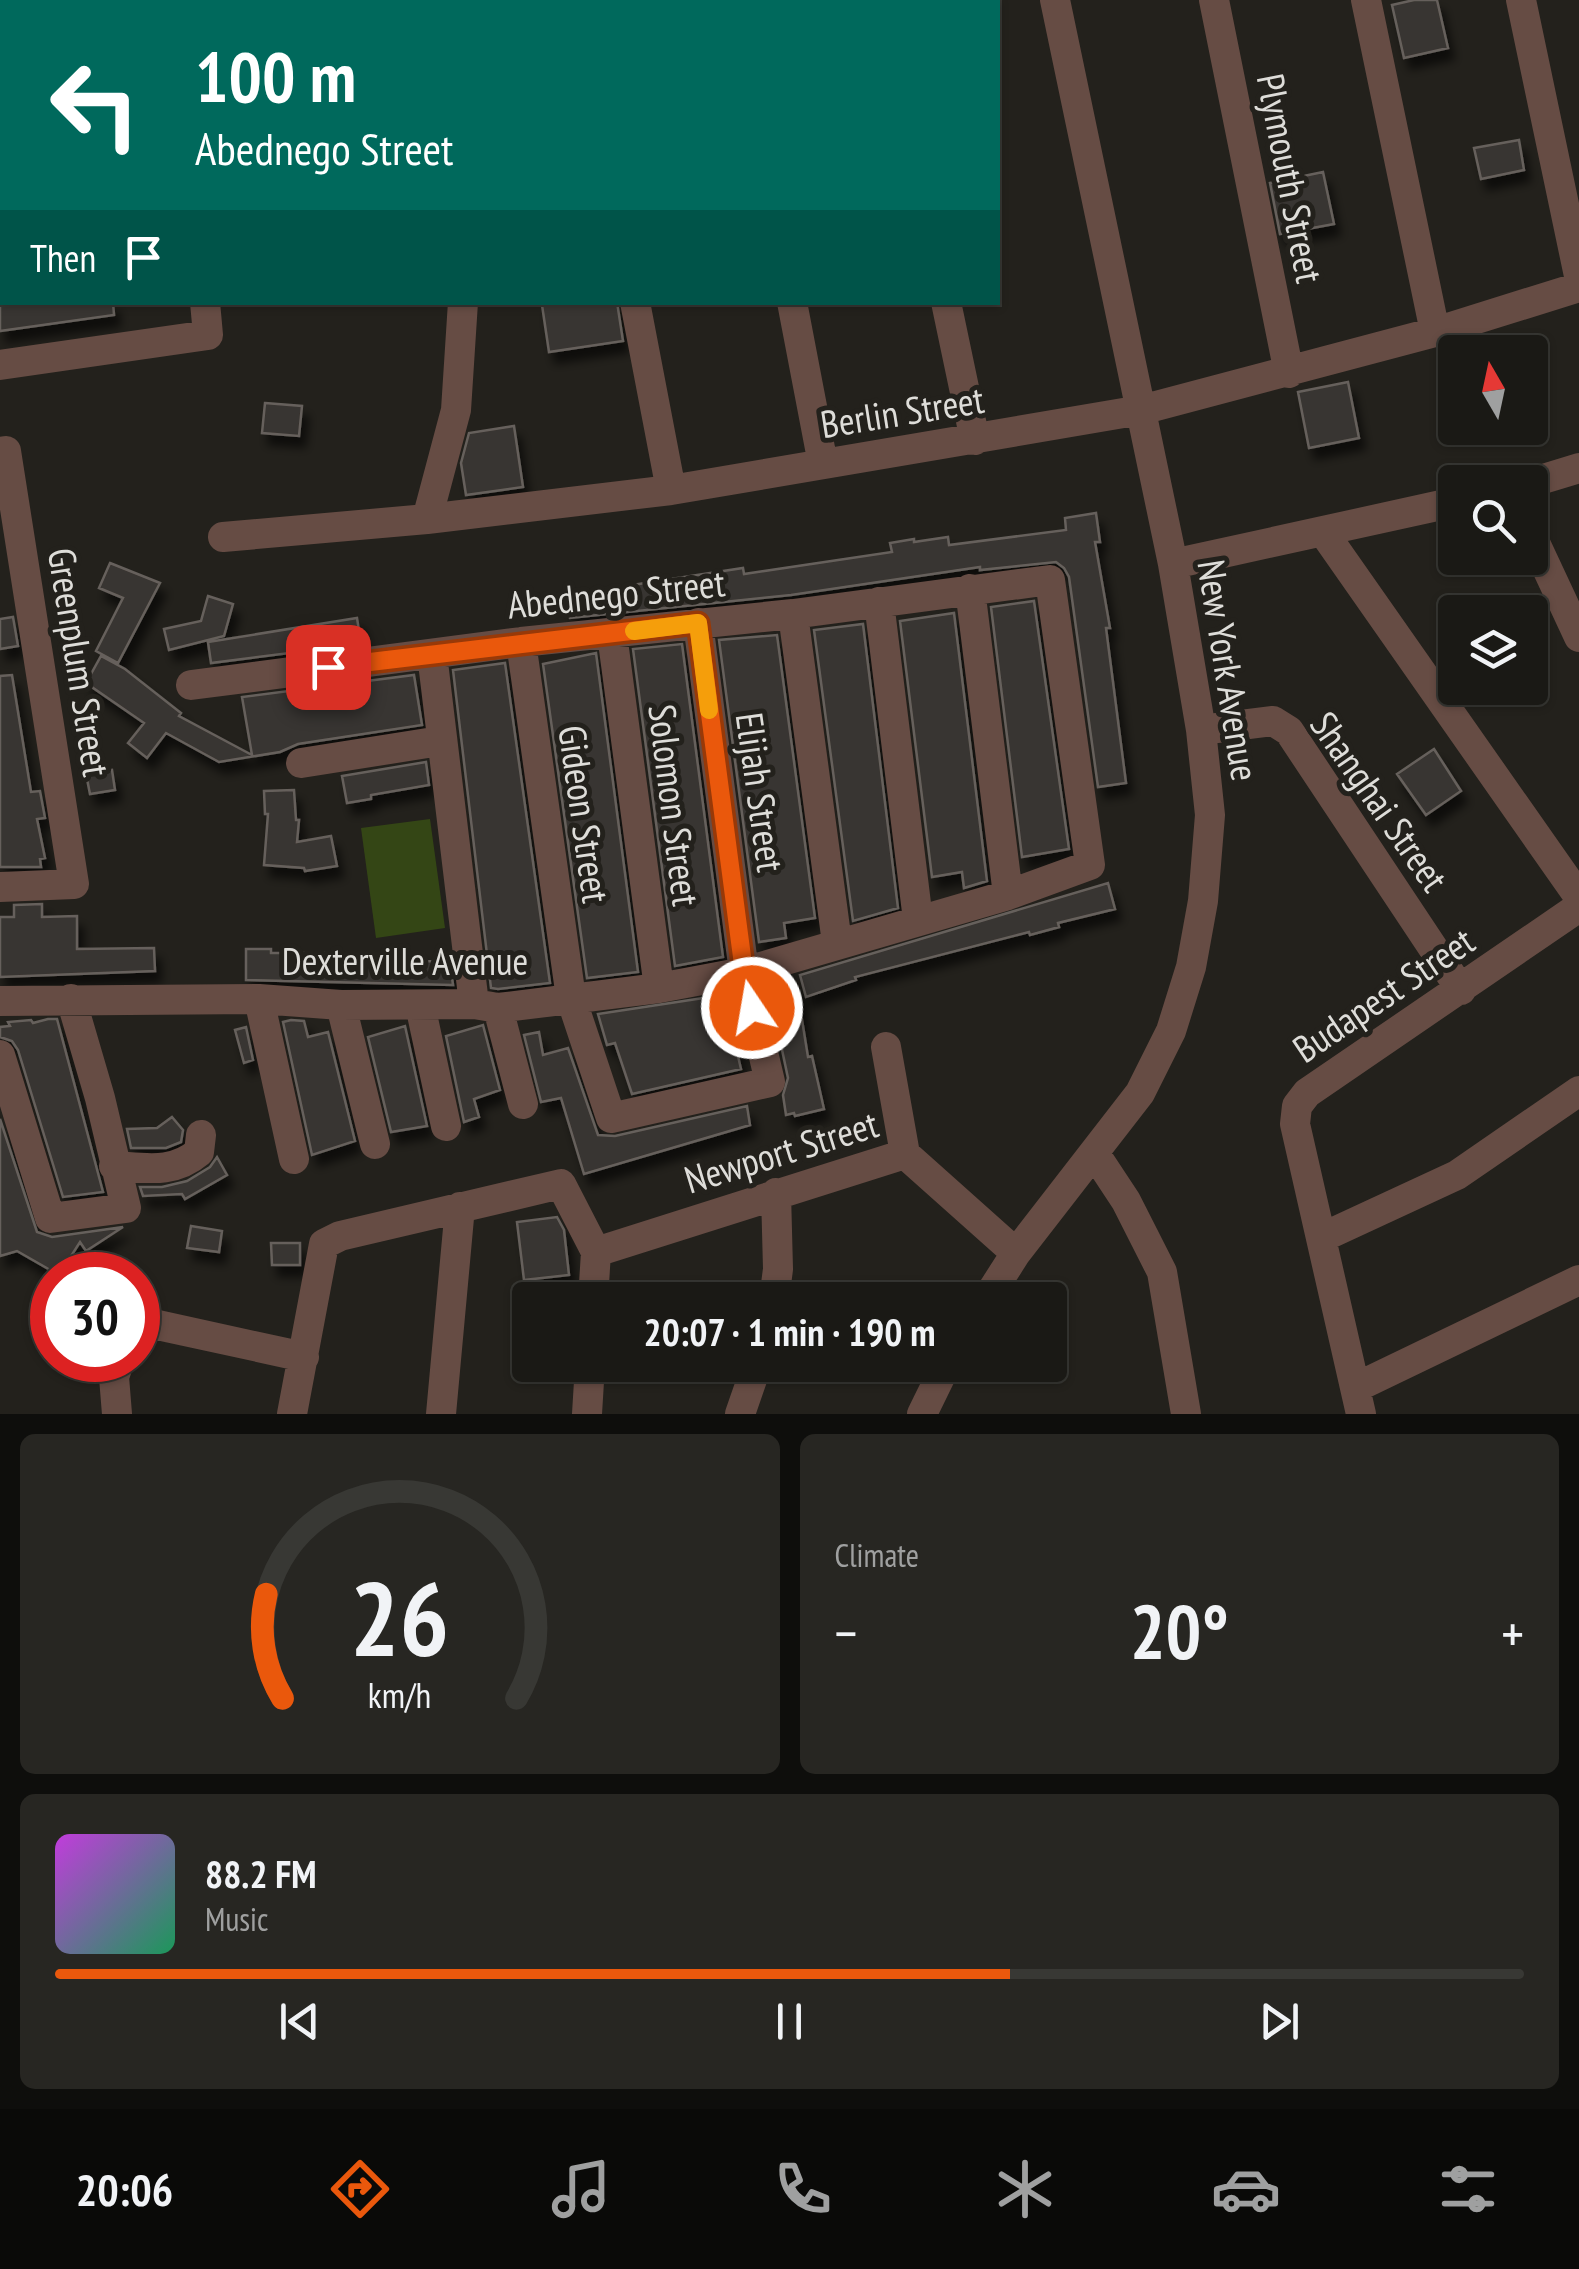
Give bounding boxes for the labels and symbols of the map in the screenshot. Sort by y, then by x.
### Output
street label: Plymouth Street [1247,69,1335,287]
north arrow [1438,335,1548,445]
street label: Berlin Street [817,374,988,448]
street label: Greenplum Street [38,544,122,780]
street label: New York Avenue [1187,556,1271,784]
street label: Abednego Street [505,557,728,629]
pin [286,625,371,710]
street label: Solomon Street [638,702,712,909]
street label: Shanghai Street [1300,702,1460,901]
street label: Elijah Street [726,709,796,875]
street label: Gideon Street [548,722,622,906]
street label: Budapest Street [1283,915,1483,1073]
street label: Dexterville Avenue [282,936,528,985]
position arrow [700,956,804,1060]
street label: Newport Street [678,1098,884,1204]
speed limit sign: 30 [30,1252,160,1382]

